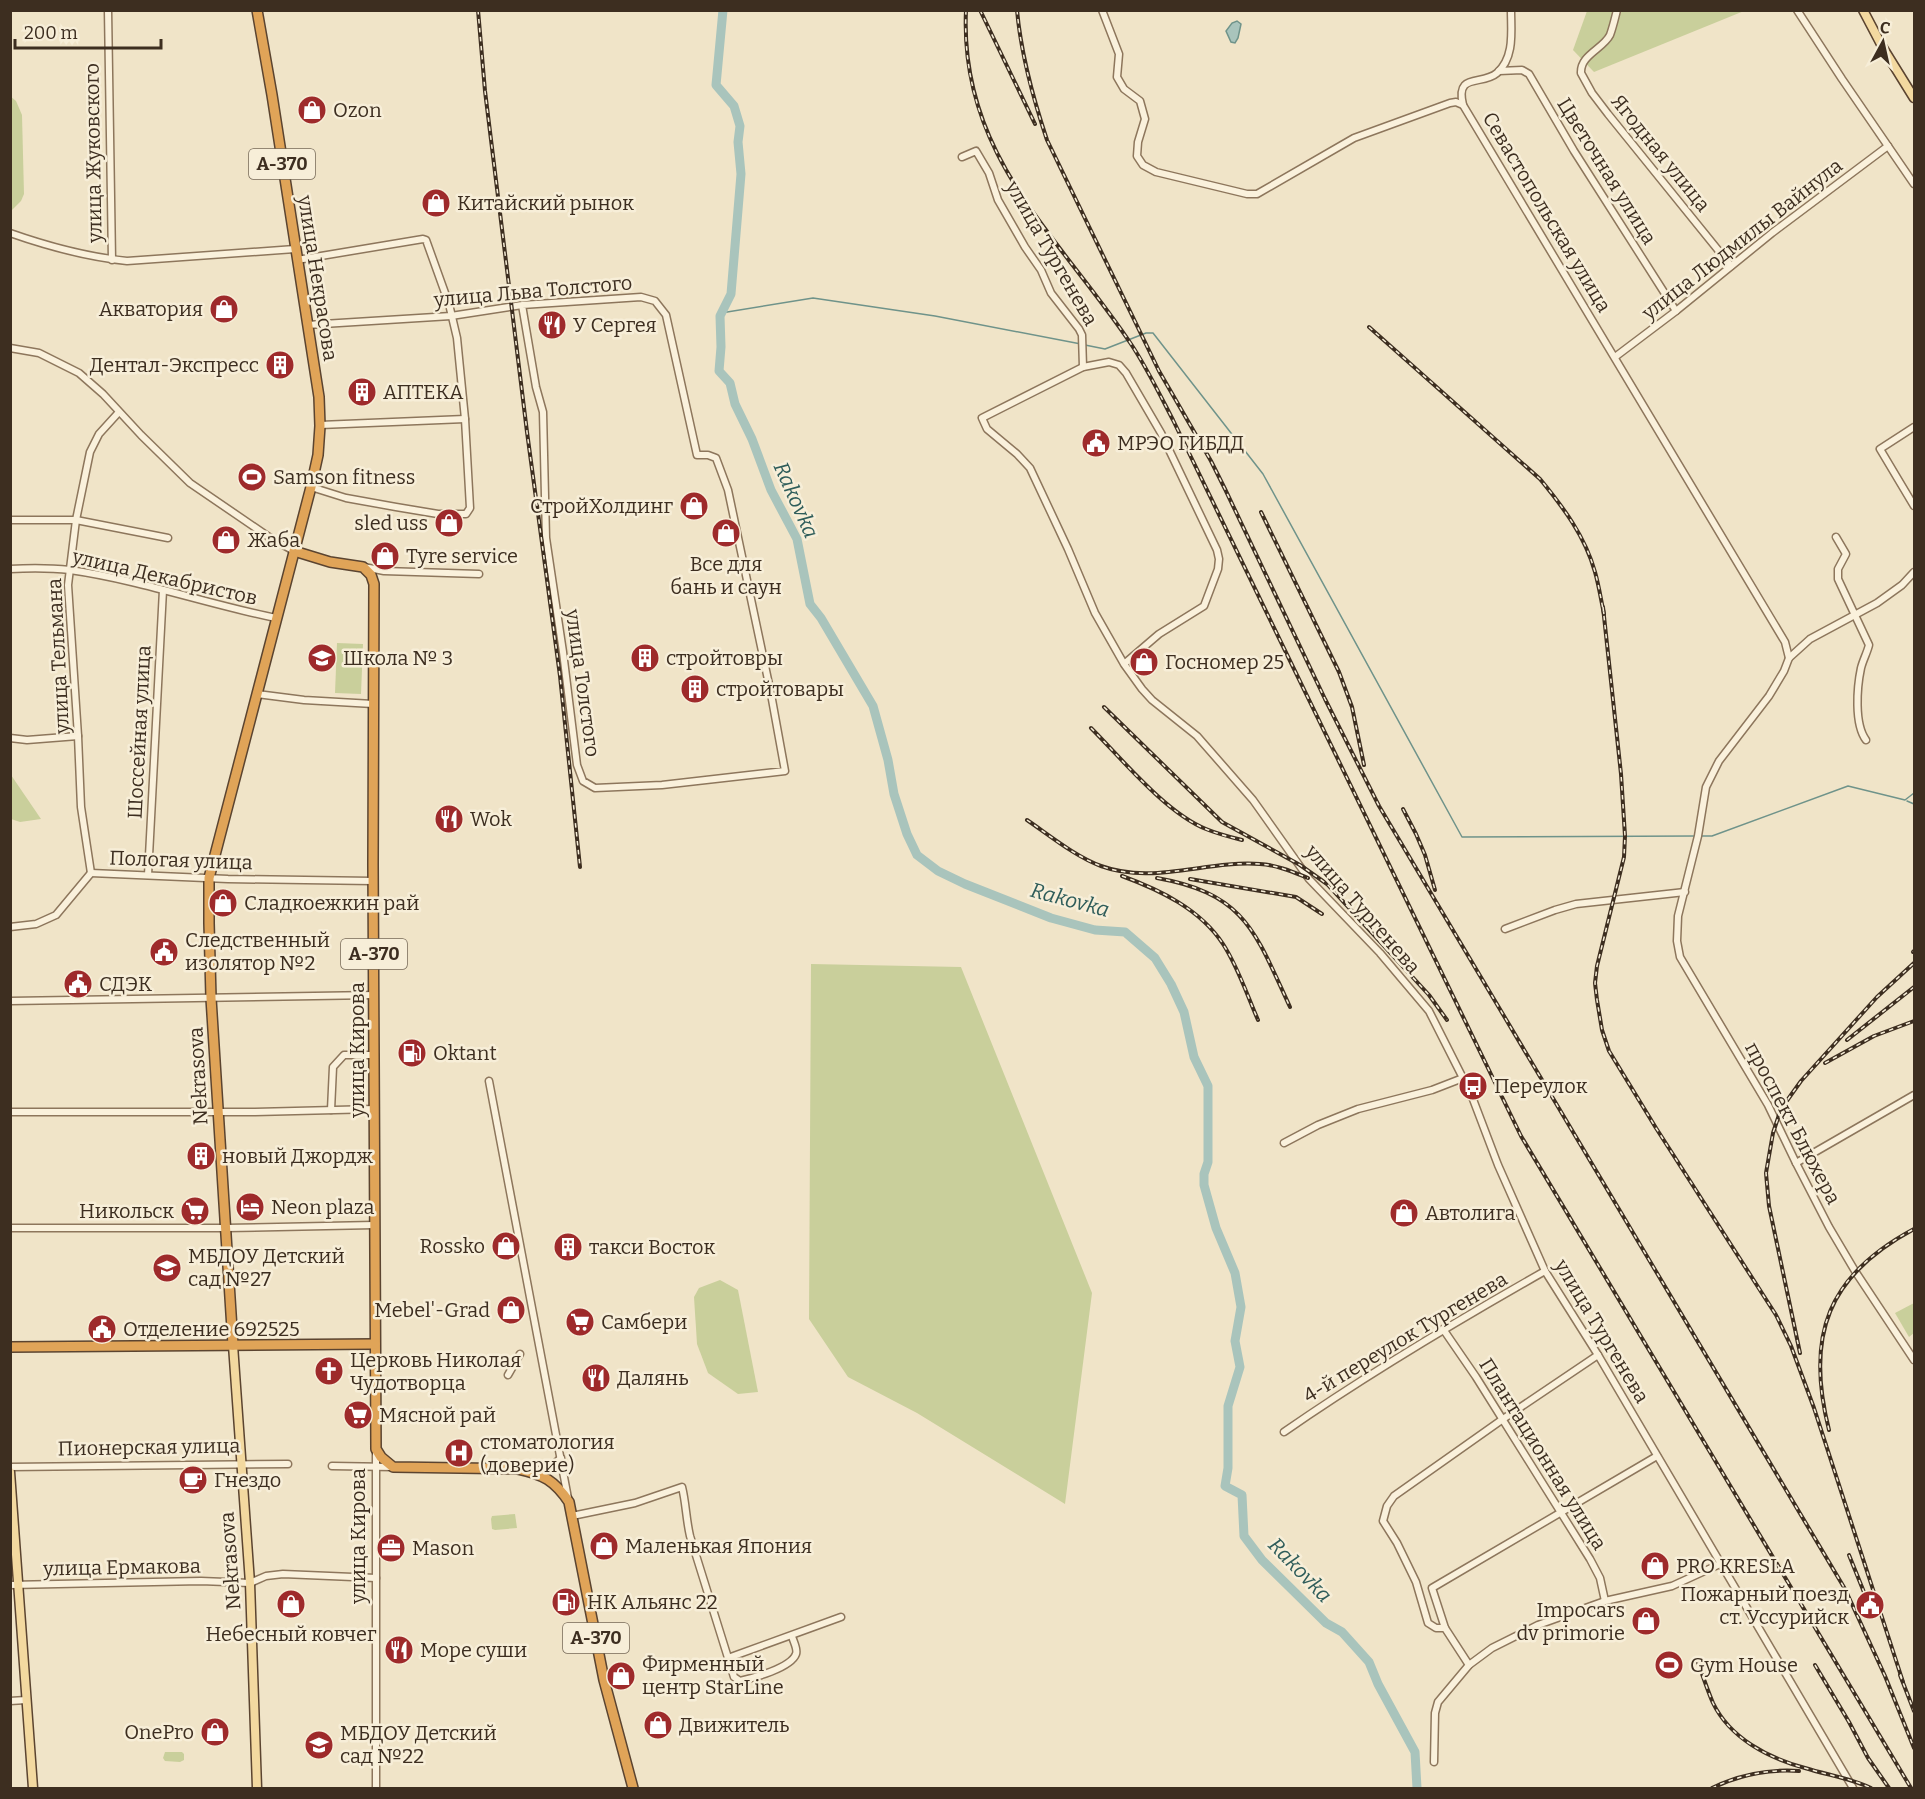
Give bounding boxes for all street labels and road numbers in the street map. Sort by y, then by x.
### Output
street label: улица Жуковского [79,63,107,244]
street label: Ягодная улица [1606,90,1716,216]
street label: Цветочная улица [1552,93,1662,249]
street label: Севастопольская улица [1478,108,1616,317]
road number: А-370 [249,149,315,179]
street label: улица Людмилы Вайнула [1636,153,1847,325]
street label: улица Тургенева [1000,175,1103,330]
street label: улица Некрасова [293,192,343,363]
street label: улица Льва Толстого [432,270,633,312]
street label: улица Декабристов [69,544,260,610]
street label: улица Тельмана [42,577,74,736]
street label: улица Толстого [561,607,605,758]
street label: Шоссейная улица [122,645,156,819]
street label: улица Тургенева [1300,839,1426,979]
street label: Пологая улица [109,845,253,875]
road number: А-370 [341,939,407,969]
street label: улица Кирова [345,982,369,1119]
street label: Nekrasova [183,1026,213,1126]
street label: проспект Блюхера [1740,1038,1846,1208]
street label: улица Тургенева [1549,1254,1654,1407]
street label: 4-й переулок Тургенева [1299,1266,1511,1408]
street label: Плантационная улица [1474,1354,1612,1554]
street label: Пионерская улица [58,1433,241,1461]
street label: улица Кирова [346,1468,370,1605]
street label: Nekrasova [215,1511,245,1611]
street label: улица Ермакова [42,1554,201,1580]
road number: А-370 [563,1623,629,1653]

